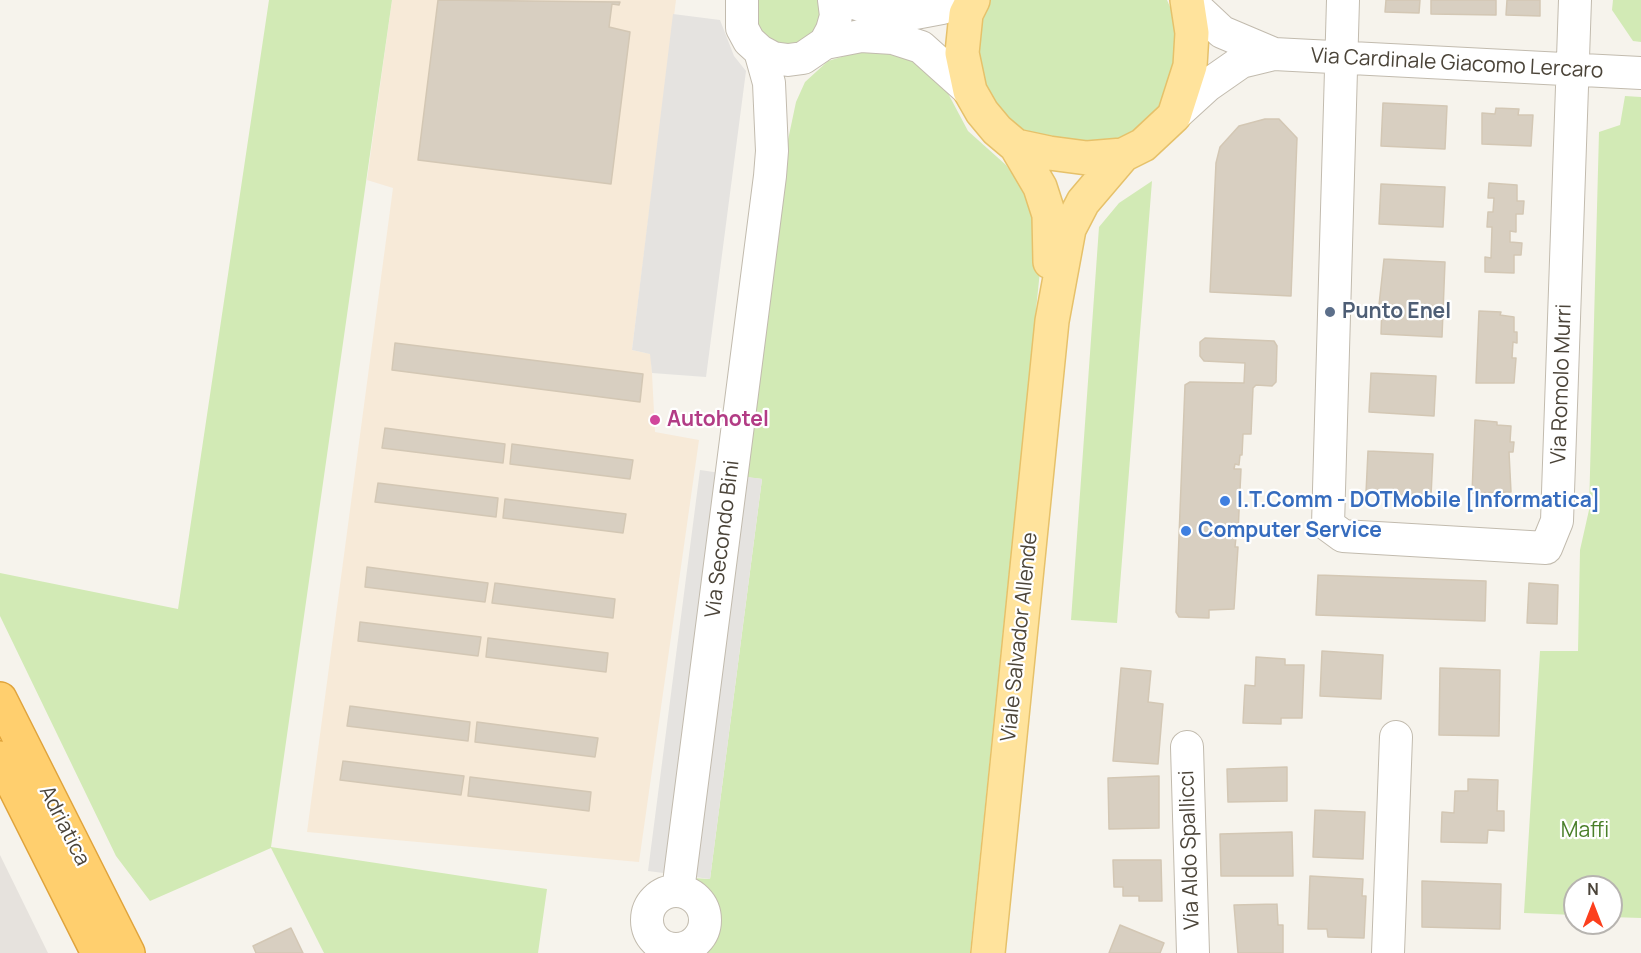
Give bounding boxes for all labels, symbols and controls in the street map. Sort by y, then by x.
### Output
street label: Via Cardinale Giacomo Lercaro [1310,44,1604,84]
place label: Punto Enel [1342,299,1451,325]
street label: Via Romolo Murri [1547,303,1577,465]
marker: Punto Enel [1323,305,1337,319]
place label: Autohotel [667,407,769,433]
marker: Autohotel [648,413,662,427]
street label: Via Secondo Bini [701,459,745,619]
place label: I.T.Comm - DOTMobile [Informatica] [1237,488,1600,514]
marker: I.T.Comm - DOTMobile [Informatica] [1218,494,1232,508]
place label: Computer Service [1198,518,1382,544]
marker: Computer Service [1179,524,1193,538]
street label: Viale Salvador Allende [996,531,1044,743]
street label: Via Aldo Spallicci [1175,770,1205,930]
street label: Adriatica [33,782,95,870]
park label: Maffi [1561,818,1609,844]
north arrow [1563,875,1623,935]
text: N [1587,878,1599,900]

